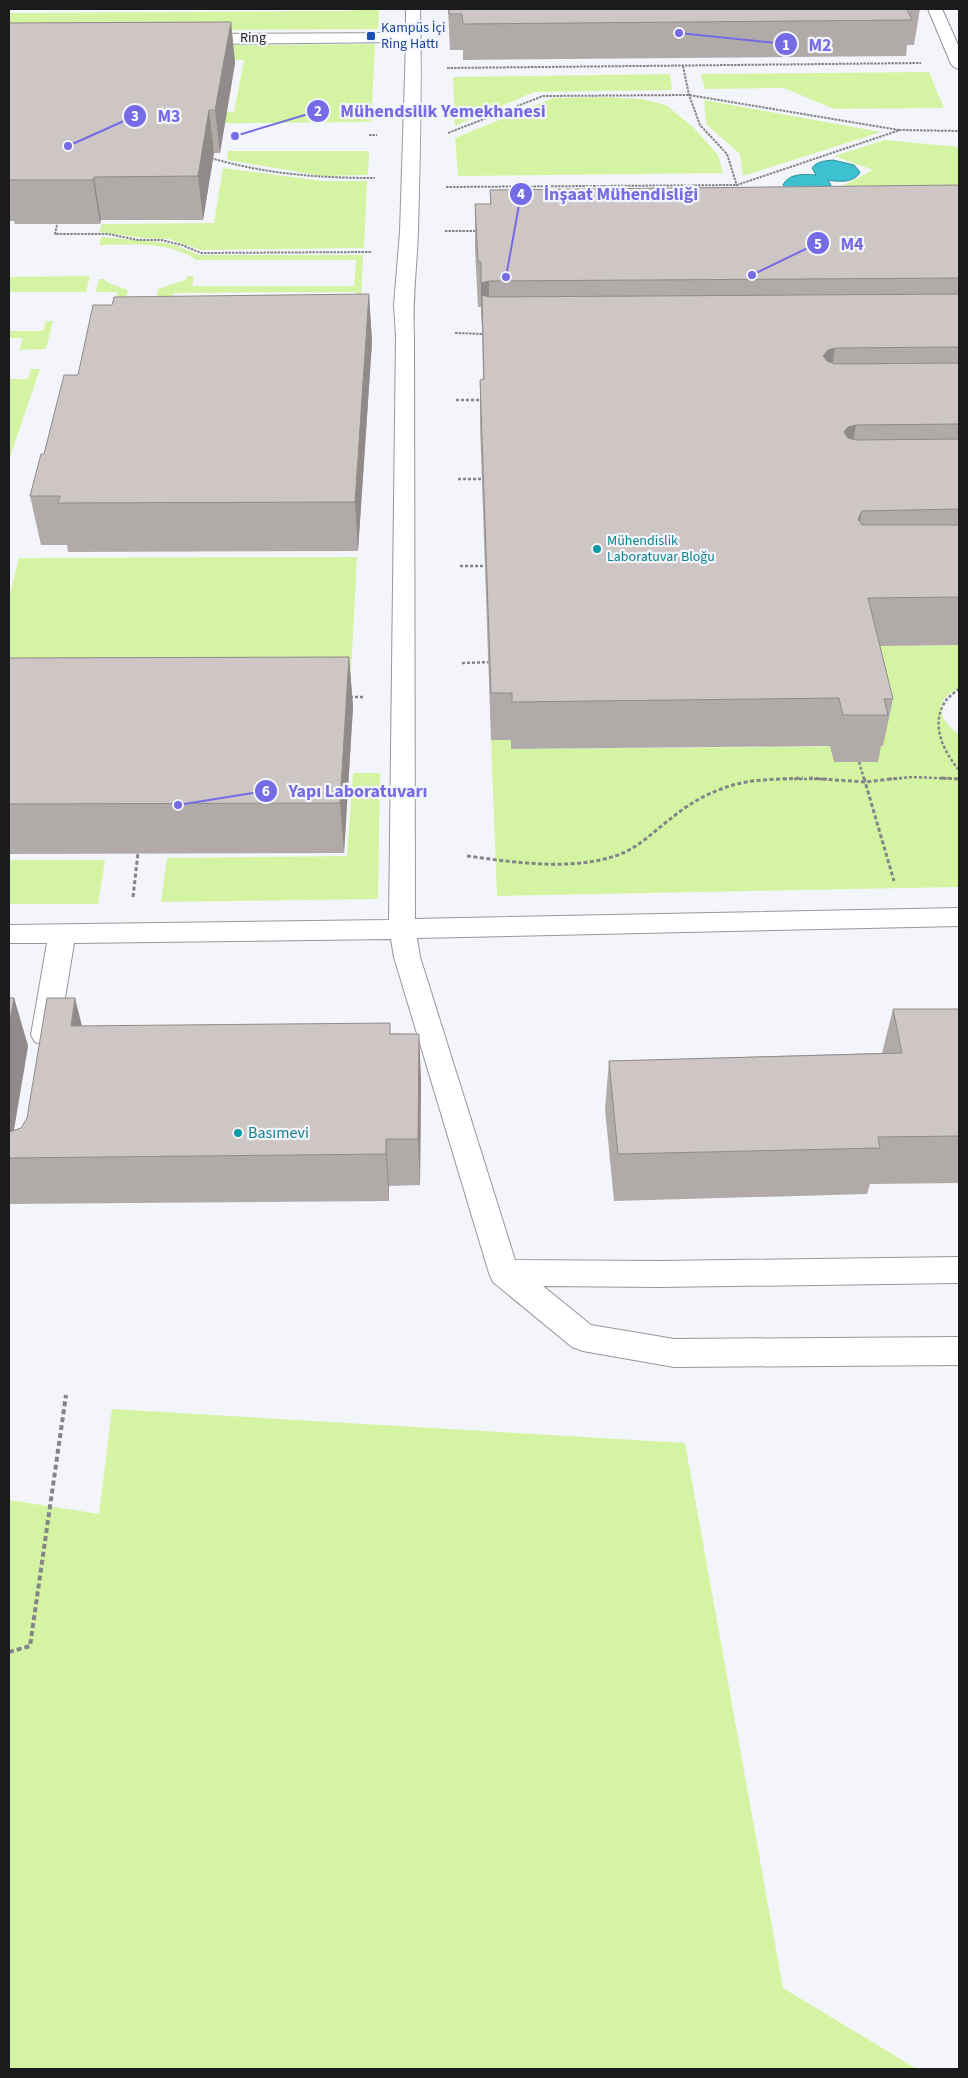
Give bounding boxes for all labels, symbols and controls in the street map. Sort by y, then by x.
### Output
place label: Kampüs İçi Ring Hattı [381,18,445,54]
street label: Ring [240,28,266,48]
callout: M2 [773,28,841,61]
marker: Kampüs İçi Ring Hattı [365,30,377,42]
text: M2 [808,33,832,58]
text: 1 [782,35,790,56]
callout: Mühendsilik Yemekhanesi [305,95,556,128]
callout: M3 [122,99,190,132]
text: Mühendsilik Yemekhanesi [340,99,546,124]
text: 2 [314,101,322,122]
text: M3 [157,104,181,129]
text: 3 [131,106,139,127]
callout: İnşaat Mühendisliği [508,177,708,210]
text: İnşaat Mühendisliği [544,182,698,207]
text: 4 [517,184,525,205]
callout: M4 [806,227,874,260]
text: M4 [840,232,864,257]
text: 5 [814,234,822,255]
place label: Mühendislik Laboratuvar Bloğu [607,531,715,567]
marker: Mühendislik Laboratuvar Bloğu [591,543,603,555]
callout: Yapı Laboratuvarı [253,774,437,807]
text: Yapı Laboratuvarı [287,779,428,804]
text: 6 [262,781,270,802]
place label: Basımevi [248,1122,309,1144]
marker: Basımevi [232,1127,244,1139]

